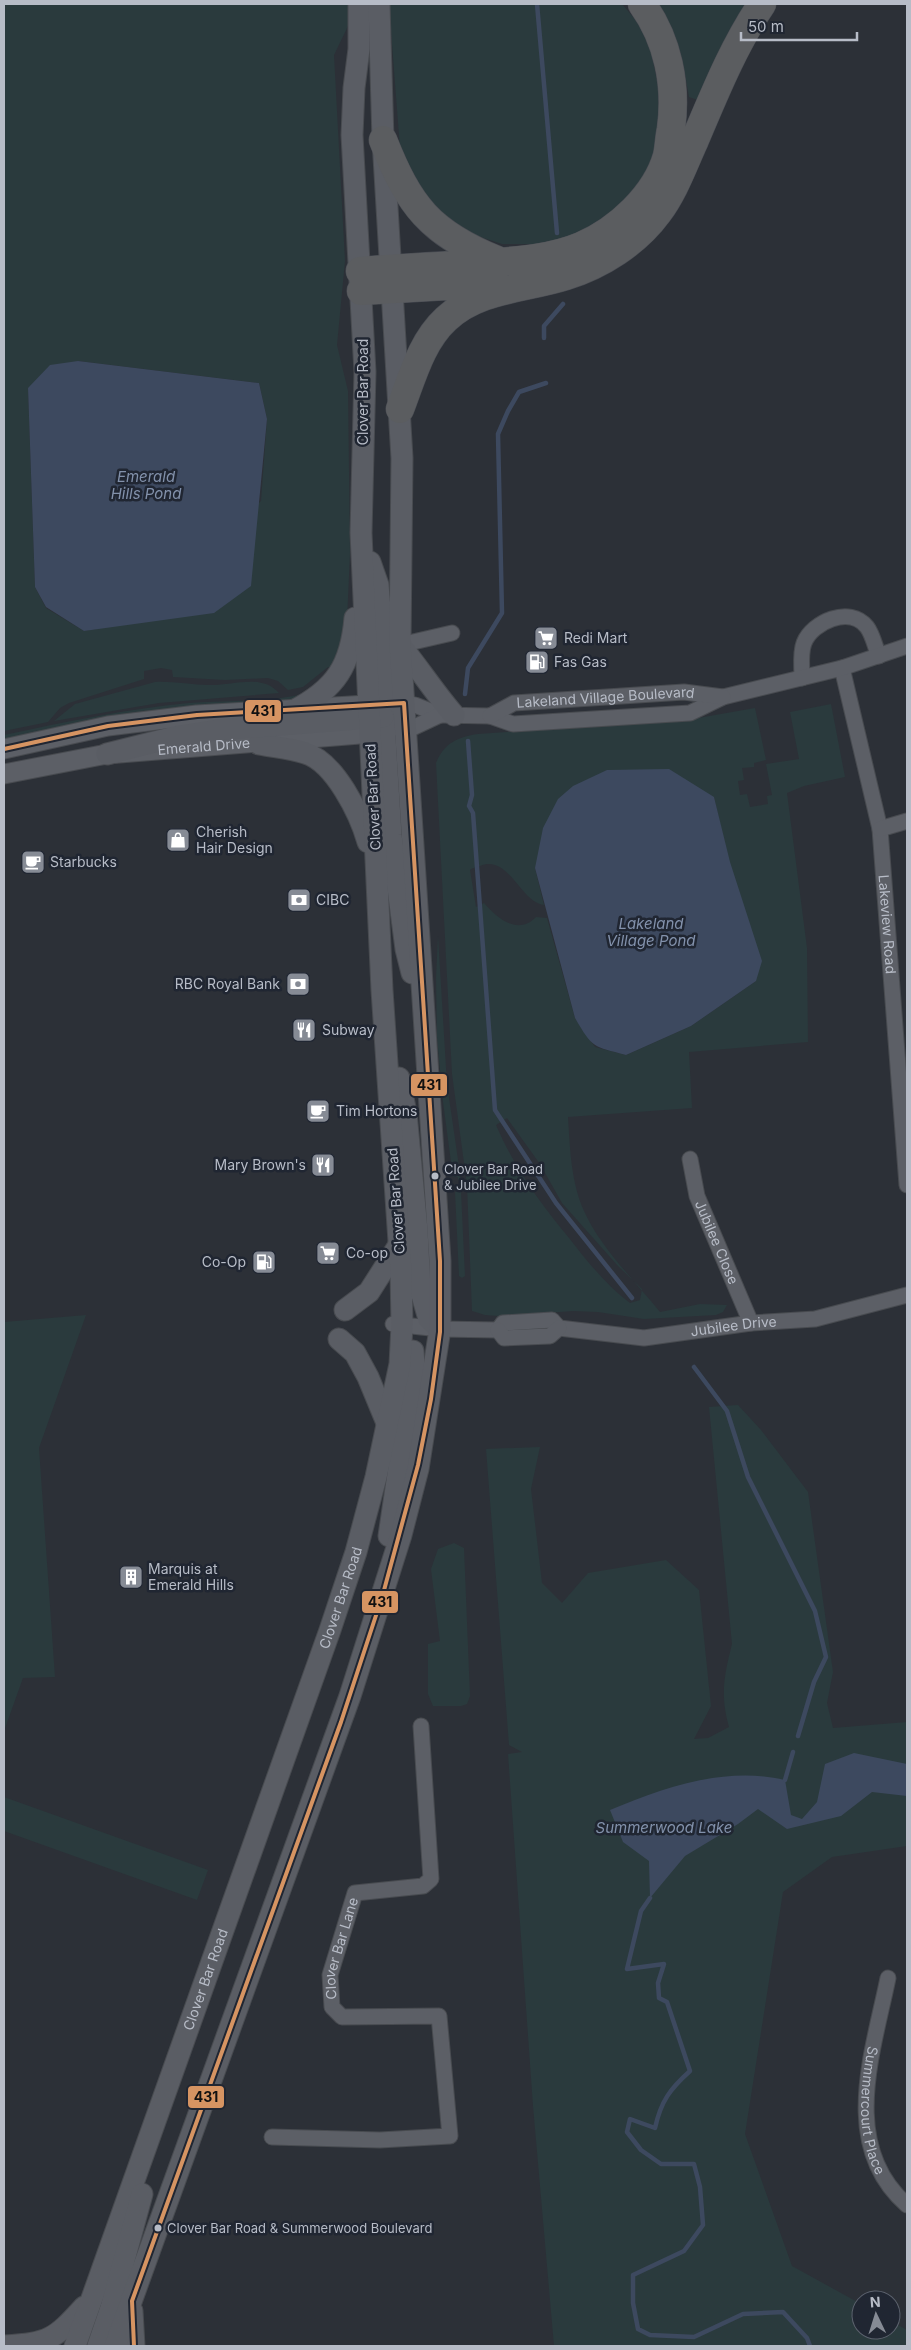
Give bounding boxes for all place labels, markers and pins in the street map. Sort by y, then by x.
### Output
supermarket icon: Redi Mart [533,625,559,651]
place label: Redi Mart [564,629,628,646]
fuel station icon: Fas Gas [524,649,550,675]
place label: Fas Gas [554,653,607,670]
place label: Cherish Hair Design [196,823,273,856]
shop icon: Cherish Hair Design [165,827,191,853]
cafe icon: Starbucks [20,849,46,875]
place label: Starbucks [50,853,117,870]
bank icon: CIBC [286,887,312,913]
place label: CIBC [316,891,349,908]
bank icon: RBC Royal Bank [285,971,311,997]
place label: RBC Royal Bank [175,975,280,992]
restaurant icon: Subway [291,1017,317,1043]
place label: Subway [322,1021,375,1038]
cafe icon: Tim Hortons [305,1098,331,1124]
place label: Tim Hortons [336,1102,417,1119]
restaurant icon: Mary Brown's [310,1152,336,1178]
place label: Mary Brown's [215,1156,306,1173]
place label: Clover Bar Road & Jubilee Drive [444,1161,543,1193]
marker: Clover Bar Road & Jubilee Drive [430,1171,440,1181]
supermarket icon: Co-op [315,1240,341,1266]
place label: Co-op [346,1244,388,1261]
fuel station icon: Co-Op [251,1249,277,1275]
place label: Co-Op [202,1253,246,1270]
place label: Marquis at Emerald Hills [148,1560,234,1593]
building icon: Marquis at Emerald Hills [118,1564,144,1590]
place label: Clover Bar Road & Summerwood Boulevard [167,2220,432,2236]
marker: Clover Bar Road & Summerwood Boulevard [153,2223,163,2233]

